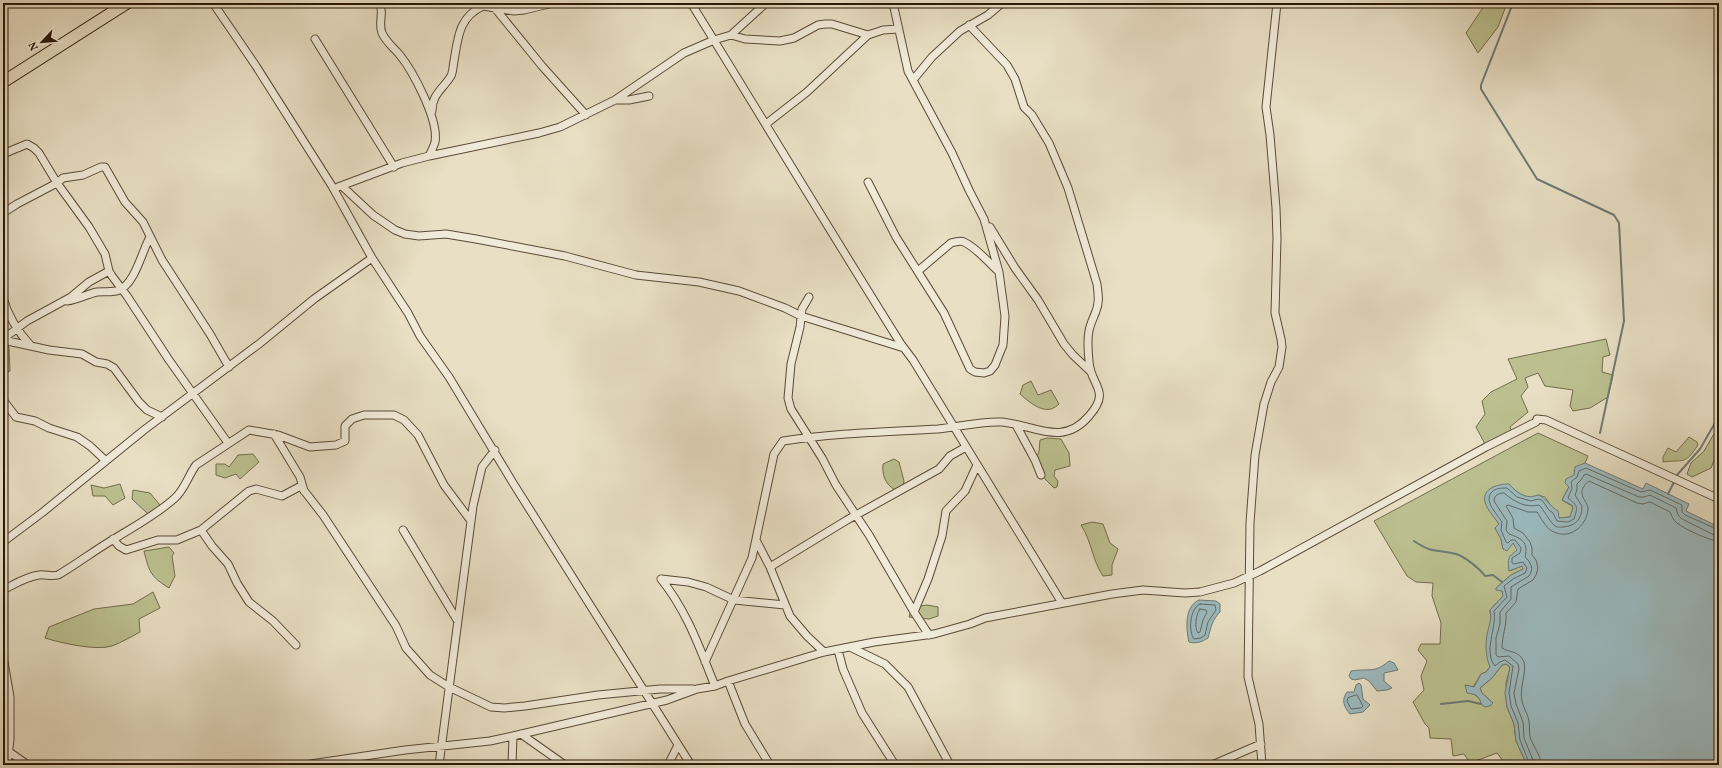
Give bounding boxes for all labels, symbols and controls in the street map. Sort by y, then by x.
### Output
north arrow [22,22,62,62]
text: N [26,39,43,53]

